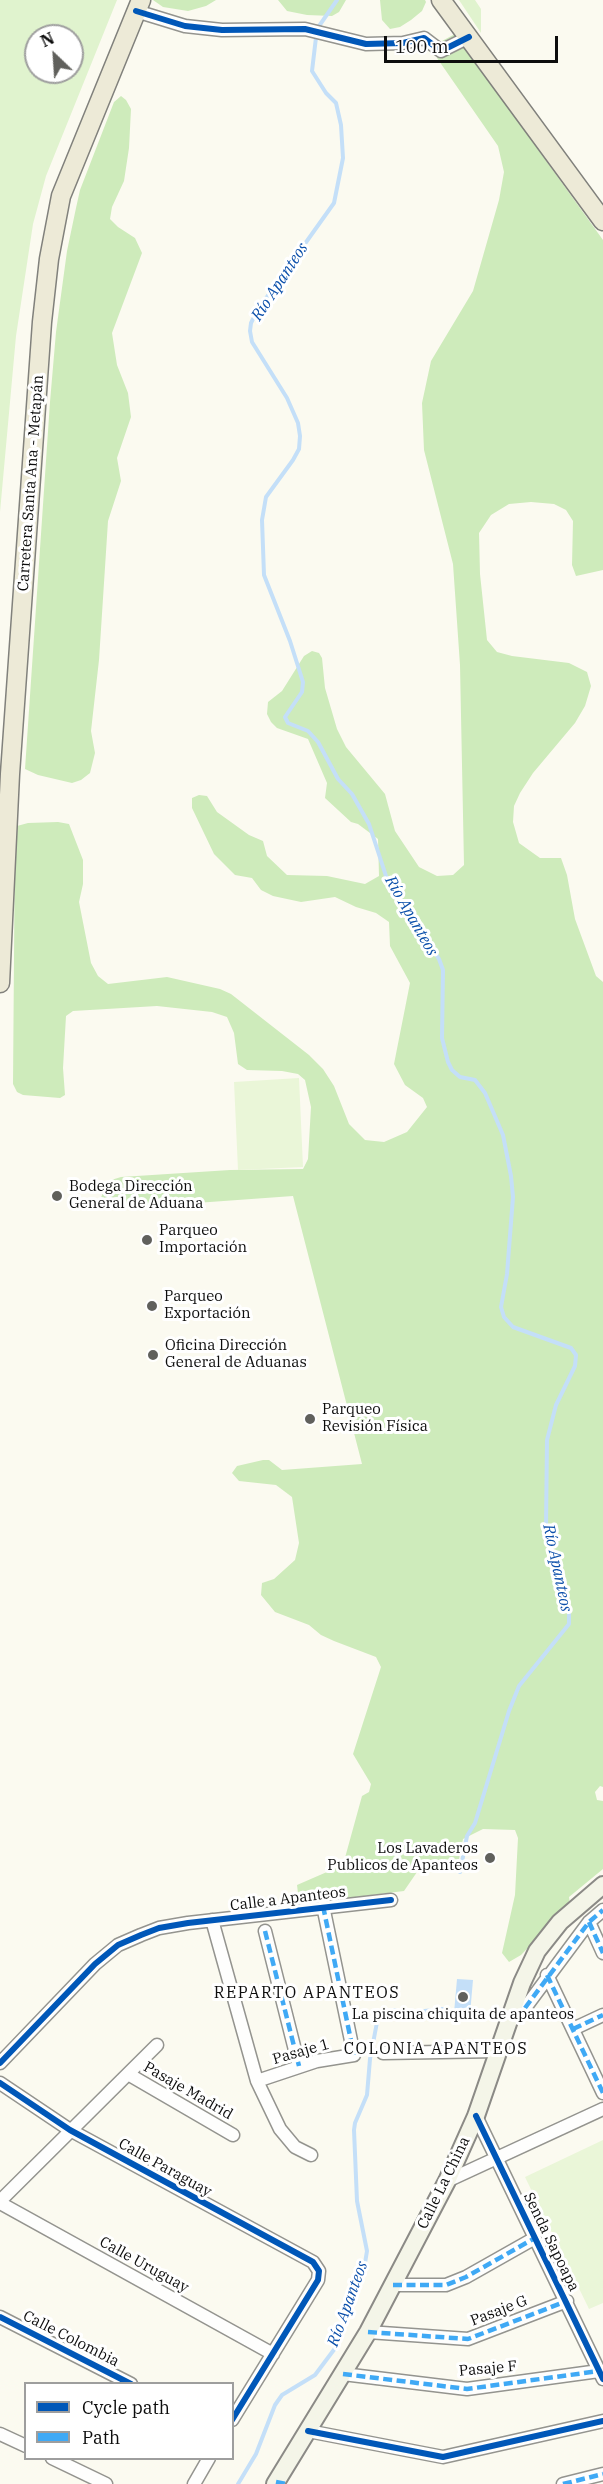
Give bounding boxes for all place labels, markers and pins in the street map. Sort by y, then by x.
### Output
place label: Bodega Dirección General de Aduana [69,1178,204,1213]
marker: Bodega Dirección General de Aduana [50,1189,64,1203]
place label: Parqueo Importación [159,1222,247,1257]
marker: Parqueo Importación [140,1233,154,1247]
place label: Parqueo Exportación [164,1288,251,1323]
marker: Parqueo Exportación [145,1299,159,1313]
place label: Oficina Dirección General de Aduanas [165,1337,307,1372]
marker: Oficina Dirección General de Aduanas [146,1348,160,1362]
place label: Parqueo Revisión Física [322,1401,428,1436]
marker: Parqueo Revisión Física [303,1412,317,1426]
place label: Los Lavaderos Publicos de Apanteos [327,1840,478,1875]
marker: Los Lavaderos Publicos de Apanteos [483,1851,497,1865]
marker: La piscina chiquita de apanteos [456,1990,470,2004]
place label: La piscina chiquita de apanteos [352,2006,574,2024]

